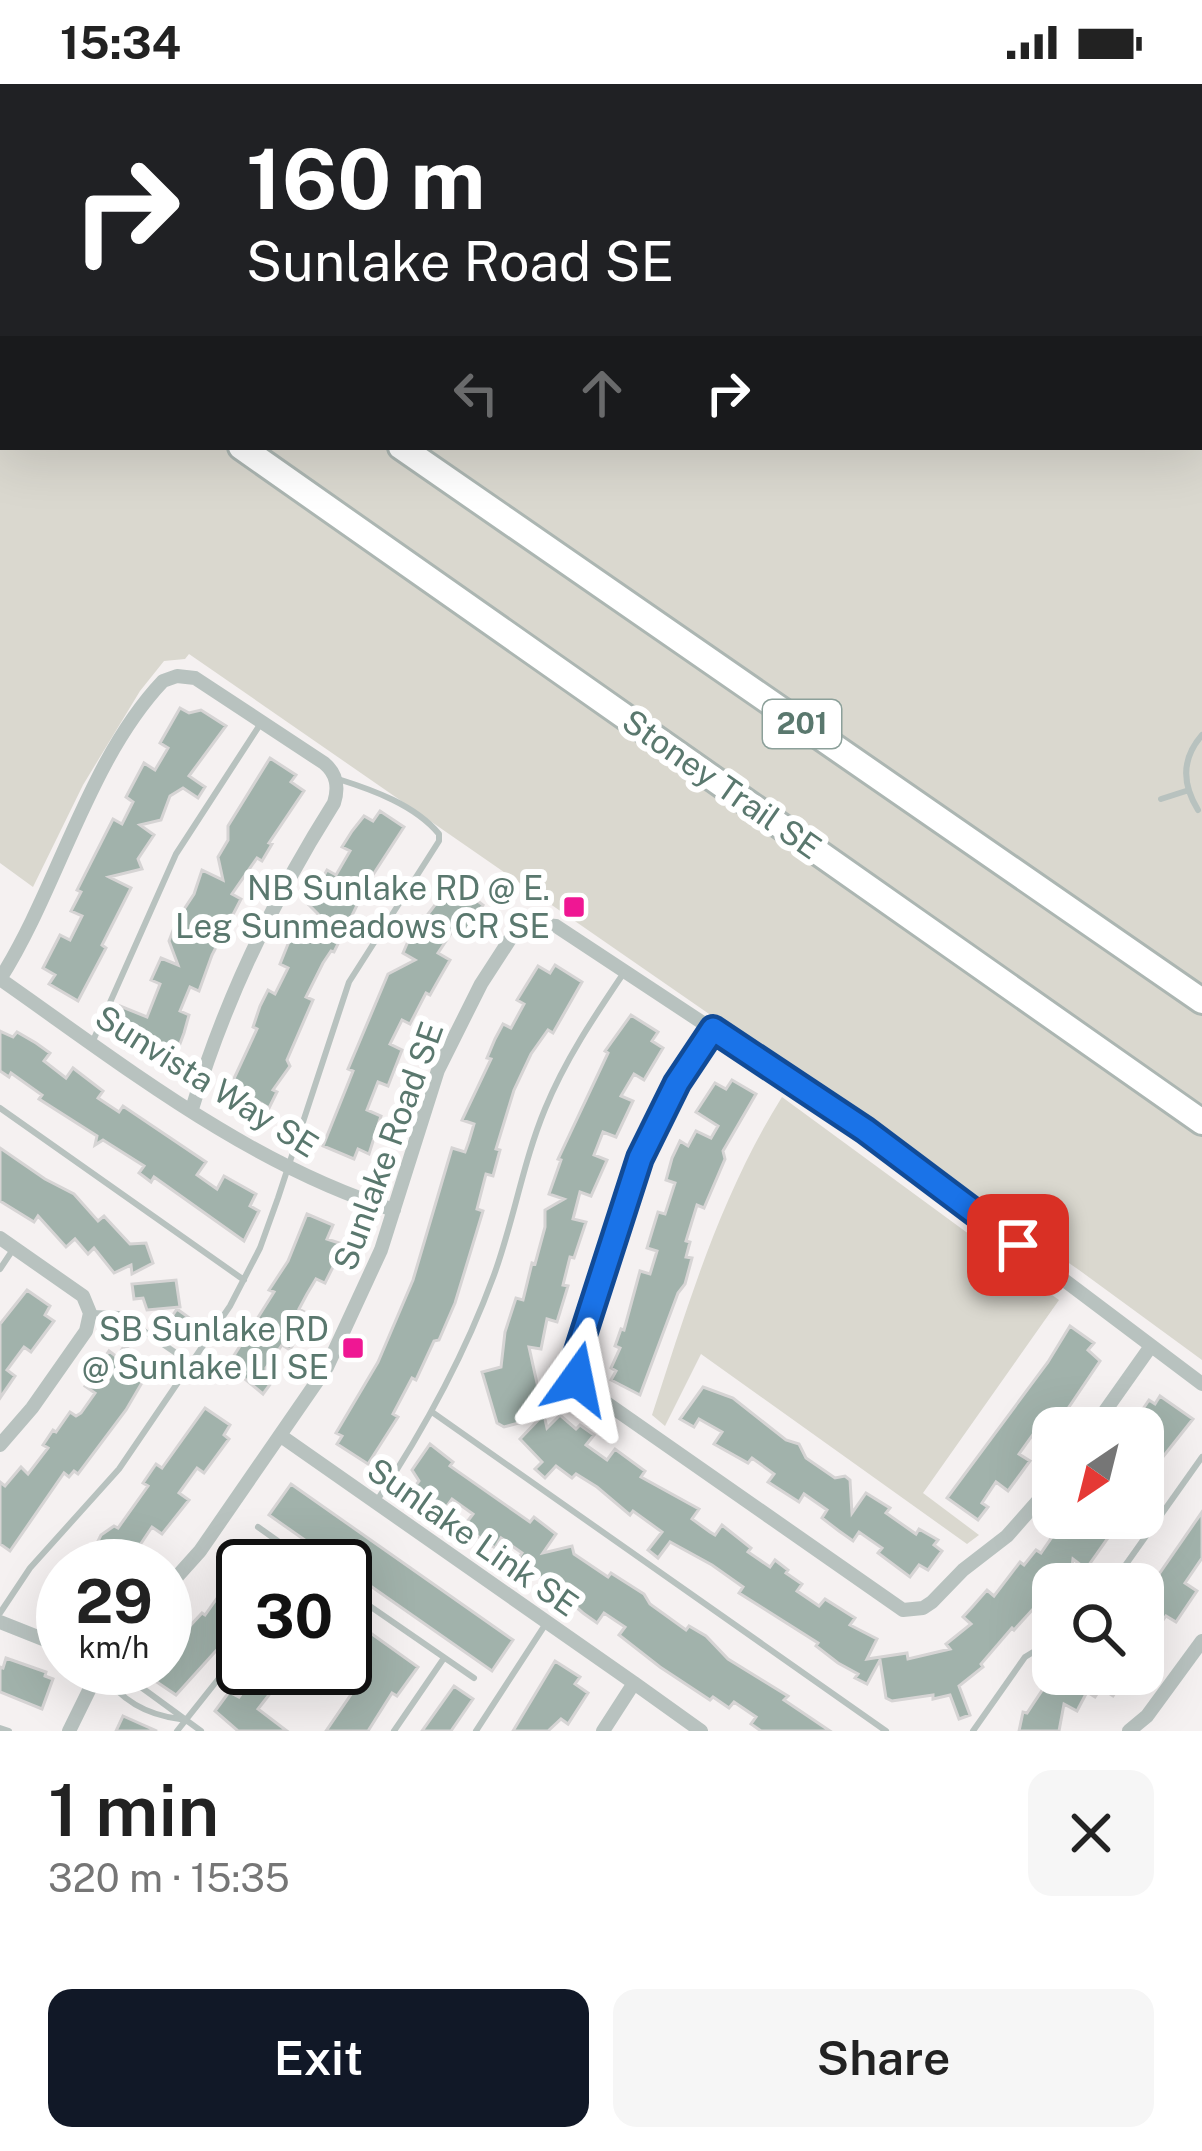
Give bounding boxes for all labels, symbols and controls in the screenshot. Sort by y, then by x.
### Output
text: 15:34 [60,16,181,69]
text: 160 m [246,129,485,228]
icon: right [48,132,204,288]
text: Sunlake Road SE [246,230,674,293]
icon: left [443,360,509,426]
icon: ahead [569,360,635,426]
icon: right [695,360,761,426]
road number: 201 [763,700,841,748]
street label: Stoney Trail SE [615,701,829,867]
place label: NB Sunlake RD @ E. Leg Sunmeadows CR SE [175,869,550,945]
marker: NB Sunlake RD @ E. Leg Sunmeadows CR SE [561,894,587,920]
street label: Sunvista Way SE [89,997,325,1165]
street label: Sunlake Road SE [325,1017,451,1275]
pin [967,1194,1069,1296]
icon: arrive [985,1212,1051,1278]
place label: SB Sunlake RD @ Sunlake LI SE [82,1310,329,1386]
position arrow [514,1316,640,1442]
marker: SB Sunlake RD @ Sunlake LI SE [340,1335,366,1361]
north arrow [1032,1407,1164,1539]
map controls [1032,1407,1164,1695]
street label: Sunlake Link SE [360,1450,586,1624]
speed limit sign: 30 [216,1539,372,1695]
button: search [1032,1563,1164,1695]
text: 29 [75,1566,153,1637]
text: km/h [79,1629,149,1665]
text: 1 min [48,1768,219,1852]
button: close [1028,1770,1154,1896]
text: 320 m · 15:35 [48,1855,290,1901]
button: Exit [48,1989,589,2127]
button: Share [613,1989,1154,2127]

